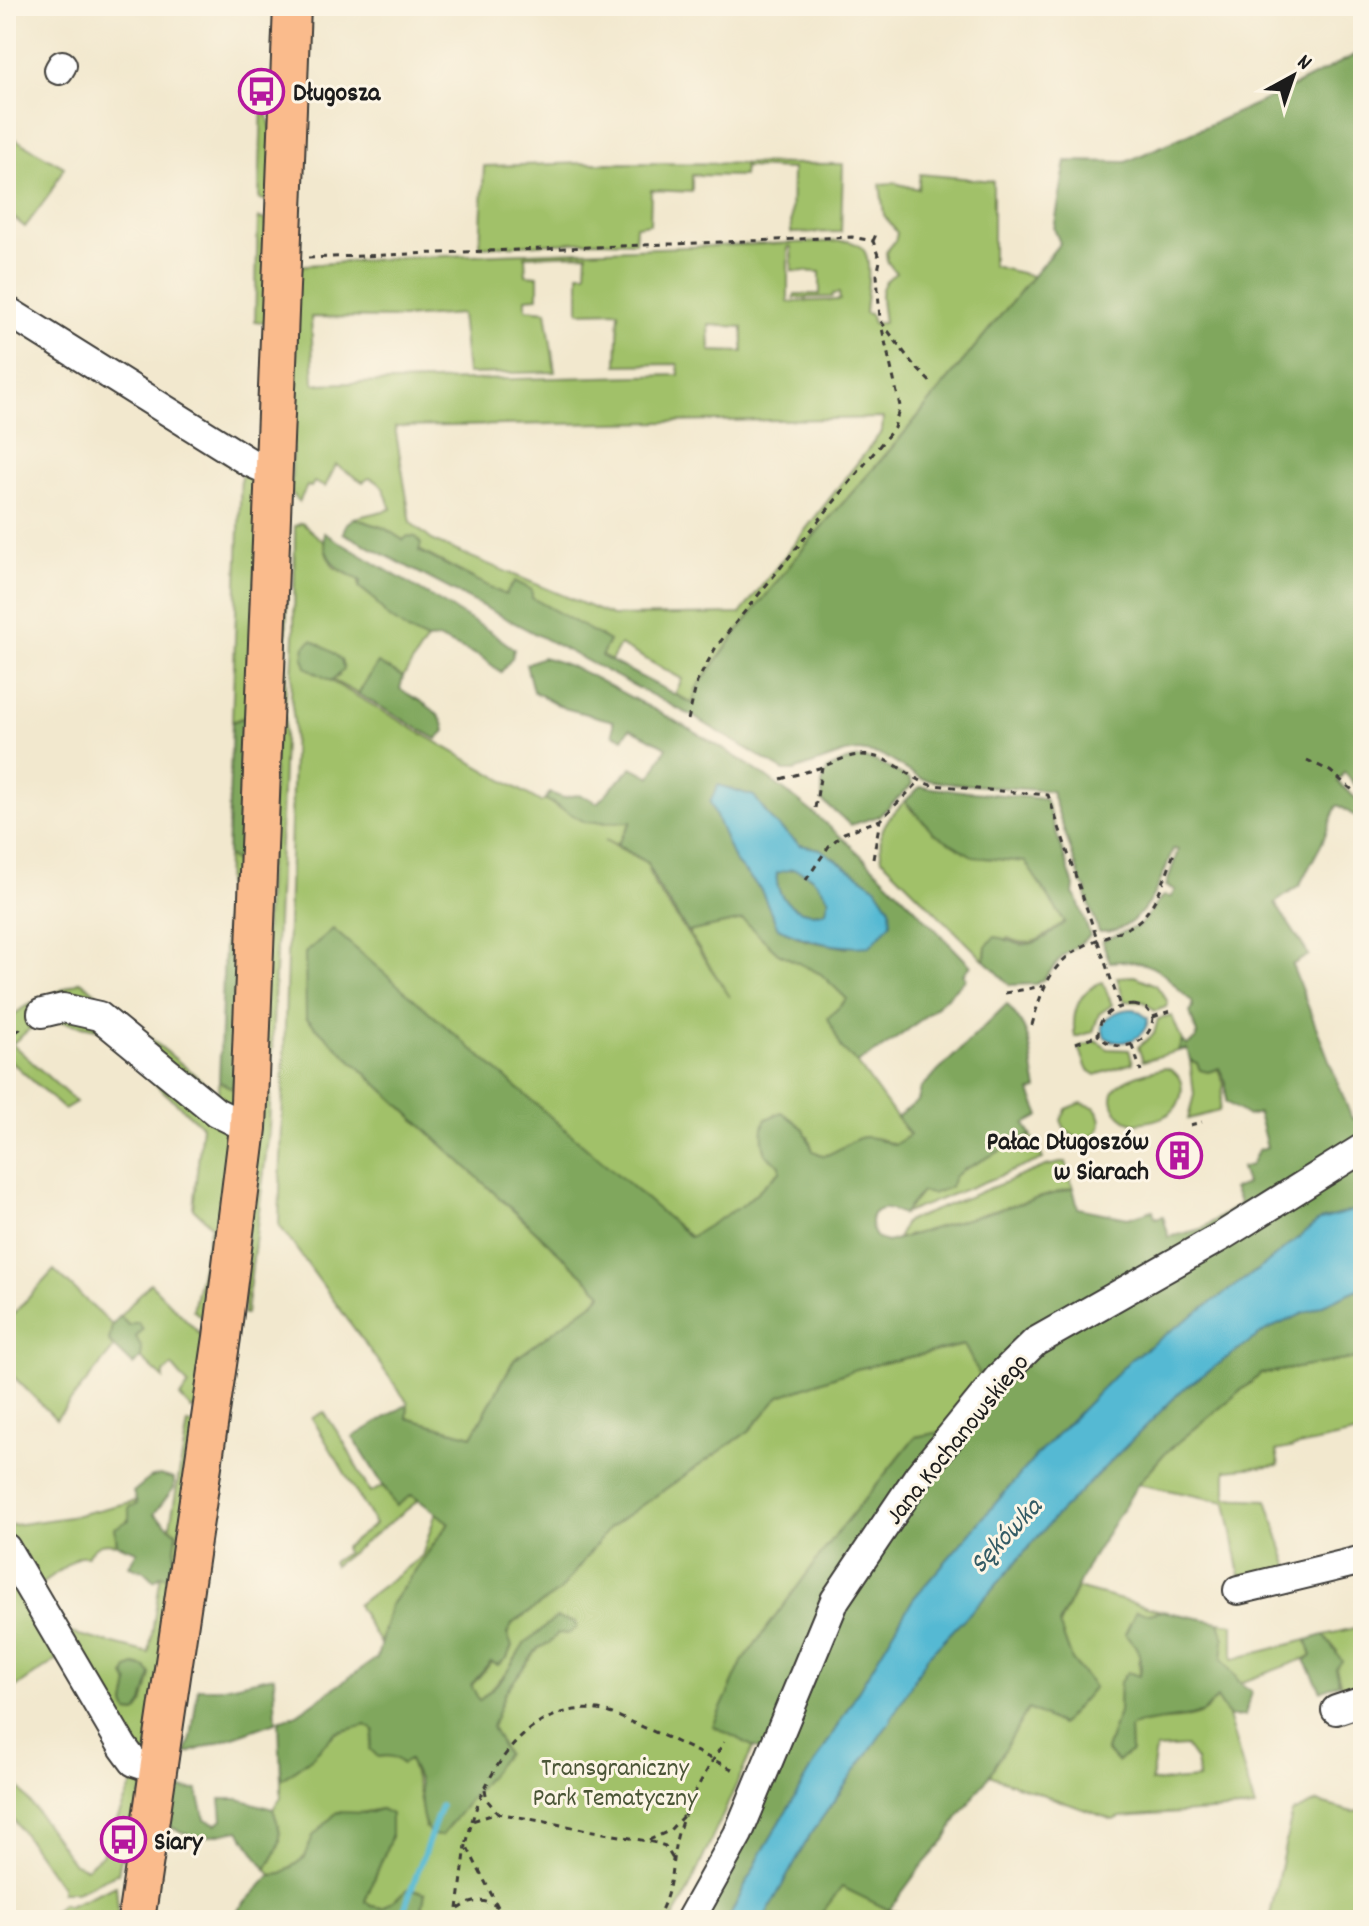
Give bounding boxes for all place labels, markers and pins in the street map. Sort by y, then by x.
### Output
bus stop icon: Długosza [238,67,286,115]
place label: Długosza [293,76,381,113]
place label: Pałac Długoszów w Siarach [987,1125,1149,1192]
building icon: Pałac Długoszów w Siarach [1156,1131,1204,1179]
bus stop icon: Siary [99,1816,147,1864]
place label: Siary [154,1825,204,1862]

